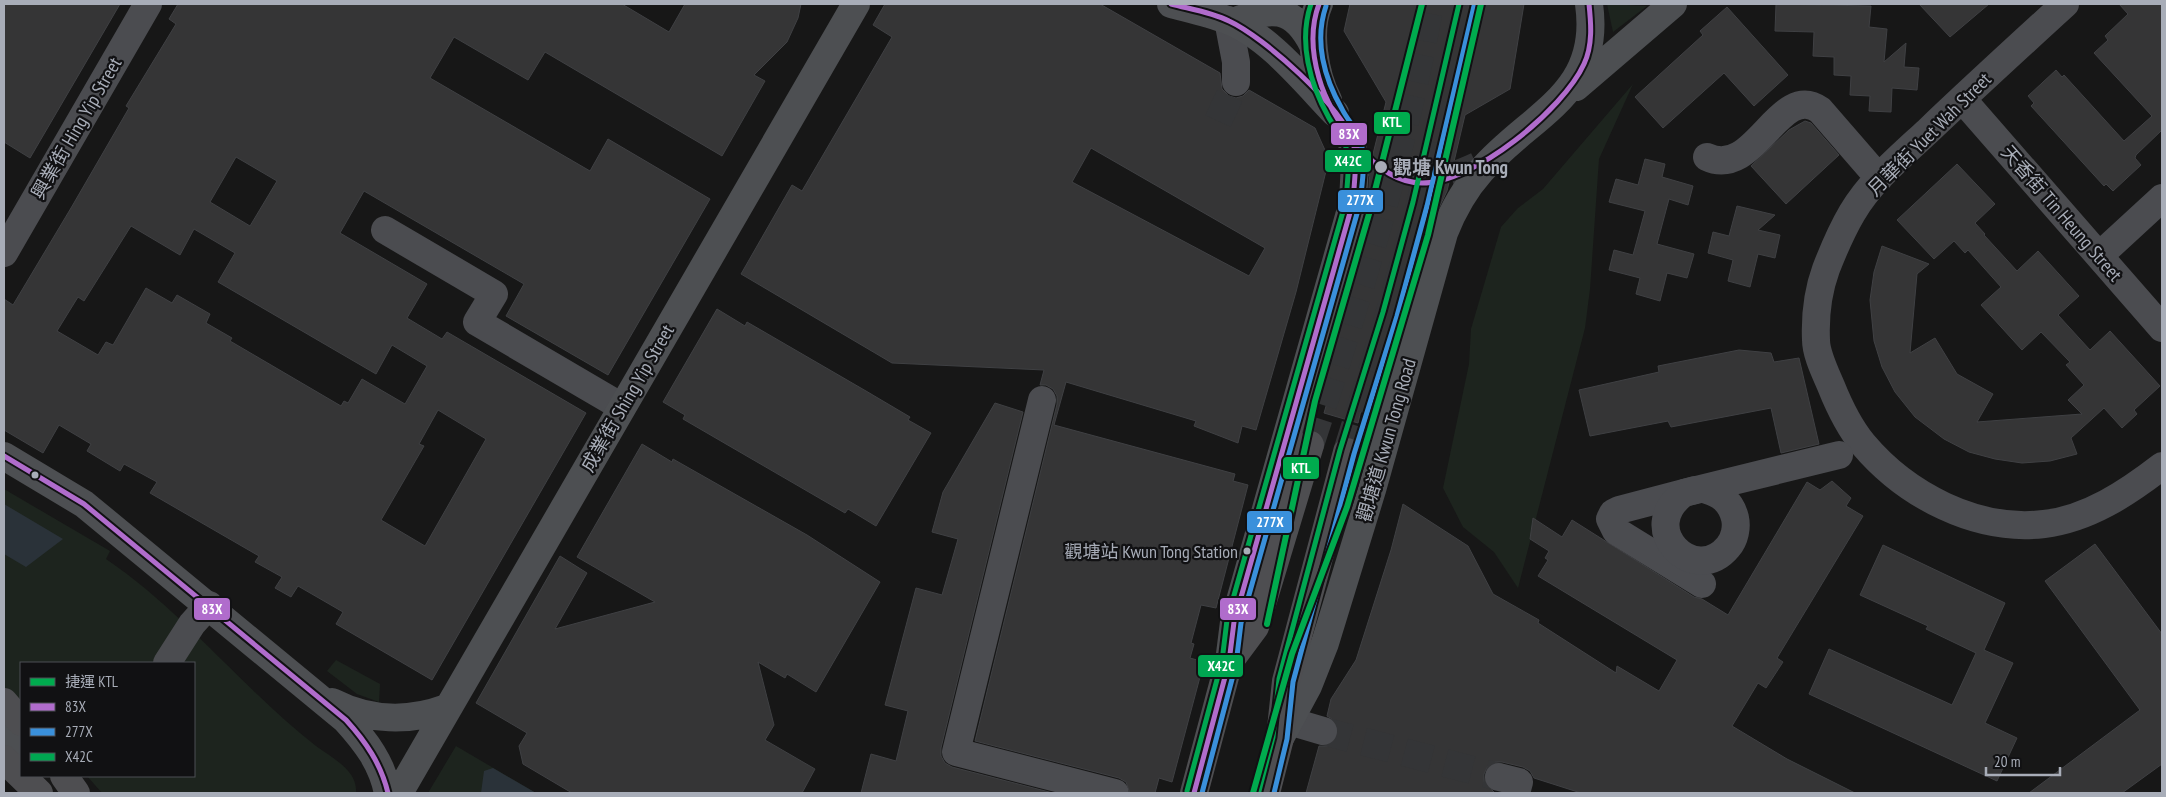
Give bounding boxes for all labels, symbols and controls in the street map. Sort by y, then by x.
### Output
street label: 興業街 Hing Yip Street [26,52,127,203]
street label: 月華街 Yuet Wah Street [1862,67,1996,201]
line badge: KTL [1373,111,1411,135]
text: KTL [1382,113,1402,131]
line badge: 83X [1330,122,1368,146]
text: 83X [1339,125,1360,143]
street label: 天香街 Tin Heung Street [1996,140,2128,286]
line badge: X42C [1324,149,1372,173]
text: X42C [1334,152,1362,170]
place label: 觀塘 Kwun Tong [1393,155,1508,179]
marker: 觀塘 Kwun Tong [1373,159,1389,175]
line badge: 277X [1337,189,1384,213]
text: 277X [1346,191,1374,209]
street label: 成業街 Shing Yip Street [575,319,679,476]
street label: 觀塘道 Kwun Tong Road [1351,356,1421,524]
line badge: KTL [1282,456,1320,480]
text: KTL [1291,459,1311,477]
unlabelled marker [30,470,40,480]
line badge: 277X [1246,510,1293,534]
text: 277X [1256,513,1284,531]
place label: 觀塘站 Kwun Tong Station [1065,540,1238,563]
marker: 觀塘站 Kwun Tong Station [1242,546,1252,556]
line badge: 83X [193,597,231,621]
line badge: 83X [1219,597,1257,621]
text: 83X [202,600,223,618]
text: 83X [1228,600,1249,618]
line badge: X42C [1197,654,1244,678]
text: X42C [1207,657,1235,675]
legend [20,662,195,777]
text: 捷運 KTL [65,672,119,691]
text: 83X [65,697,87,716]
text: 277X [65,722,93,741]
scale bar [1986,744,2060,776]
text: X42C [65,747,93,766]
text: 20 m [1994,752,2020,771]

